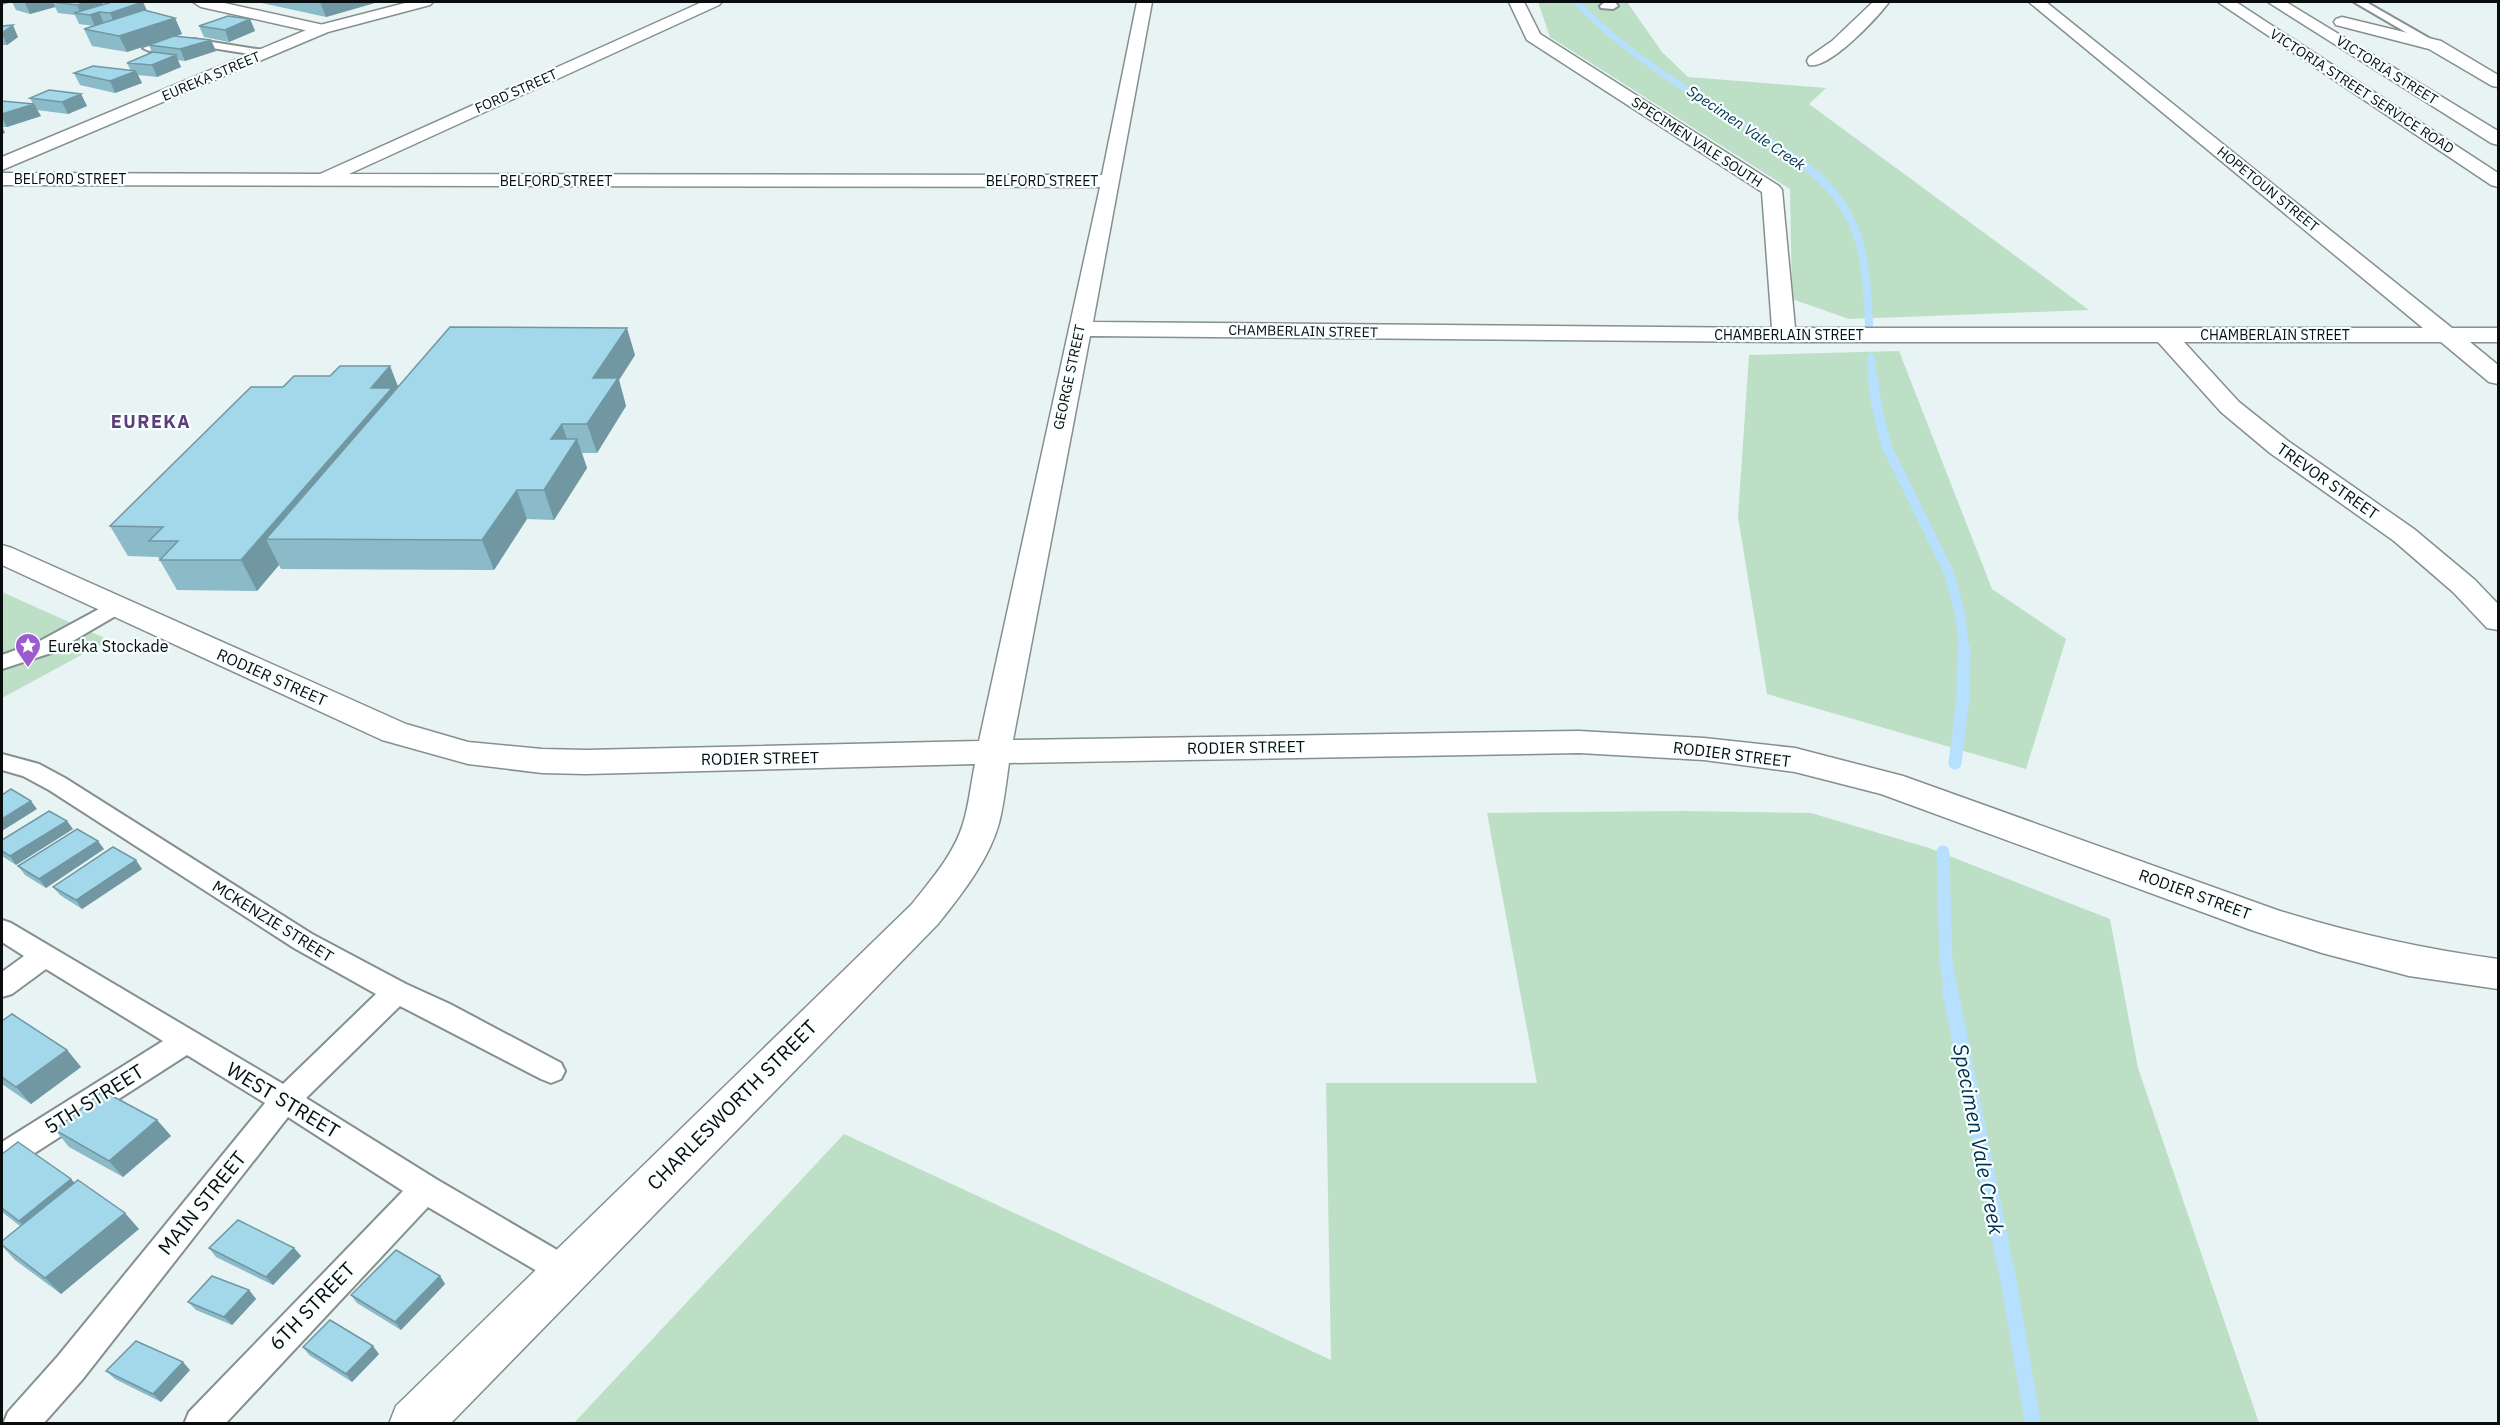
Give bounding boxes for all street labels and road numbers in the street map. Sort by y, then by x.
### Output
street label: VICTORIA STREET SERVICE ROAD [2267,25,2457,157]
street label: VICTORIA STREET [2333,31,2441,109]
street label: EUREKA STREET [159,47,263,105]
street label: FORD STREET [472,65,560,117]
street label: SPECIMEN VALE SOUTH [1628,93,1766,191]
street label: HOPETOUN STREET [2213,142,2323,236]
street label: BELFORD STREET [14,170,126,188]
street label: BELFORD STREET [500,172,612,190]
street label: BELFORD STREET [986,172,1098,190]
street label: CHAMBERLAIN STREET [1228,321,1378,341]
street label: GEORGE STREET [1049,323,1089,431]
street label: CHAMBERLAIN STREET [1714,326,1864,344]
street label: CHAMBERLAIN STREET [2200,326,2350,344]
street label: TREVOR STREET [2273,438,2383,524]
street label: RODIER STREET [214,644,330,710]
street label: RODIER STREET [1187,736,1305,758]
street label: RODIER STREET [1672,737,1792,771]
street label: RODIER STREET [701,747,819,769]
street label: RODIER STREET [2136,864,2254,924]
street label: MCKENZIE STREET [209,876,337,966]
street label: CHARLESWORTH STREET [641,1014,823,1196]
street label: WEST STREET [222,1055,345,1144]
street label: 5TH STREET [39,1057,149,1140]
street label: MAIN STREET [151,1145,252,1260]
street label: 6TH STREET [263,1256,360,1356]

